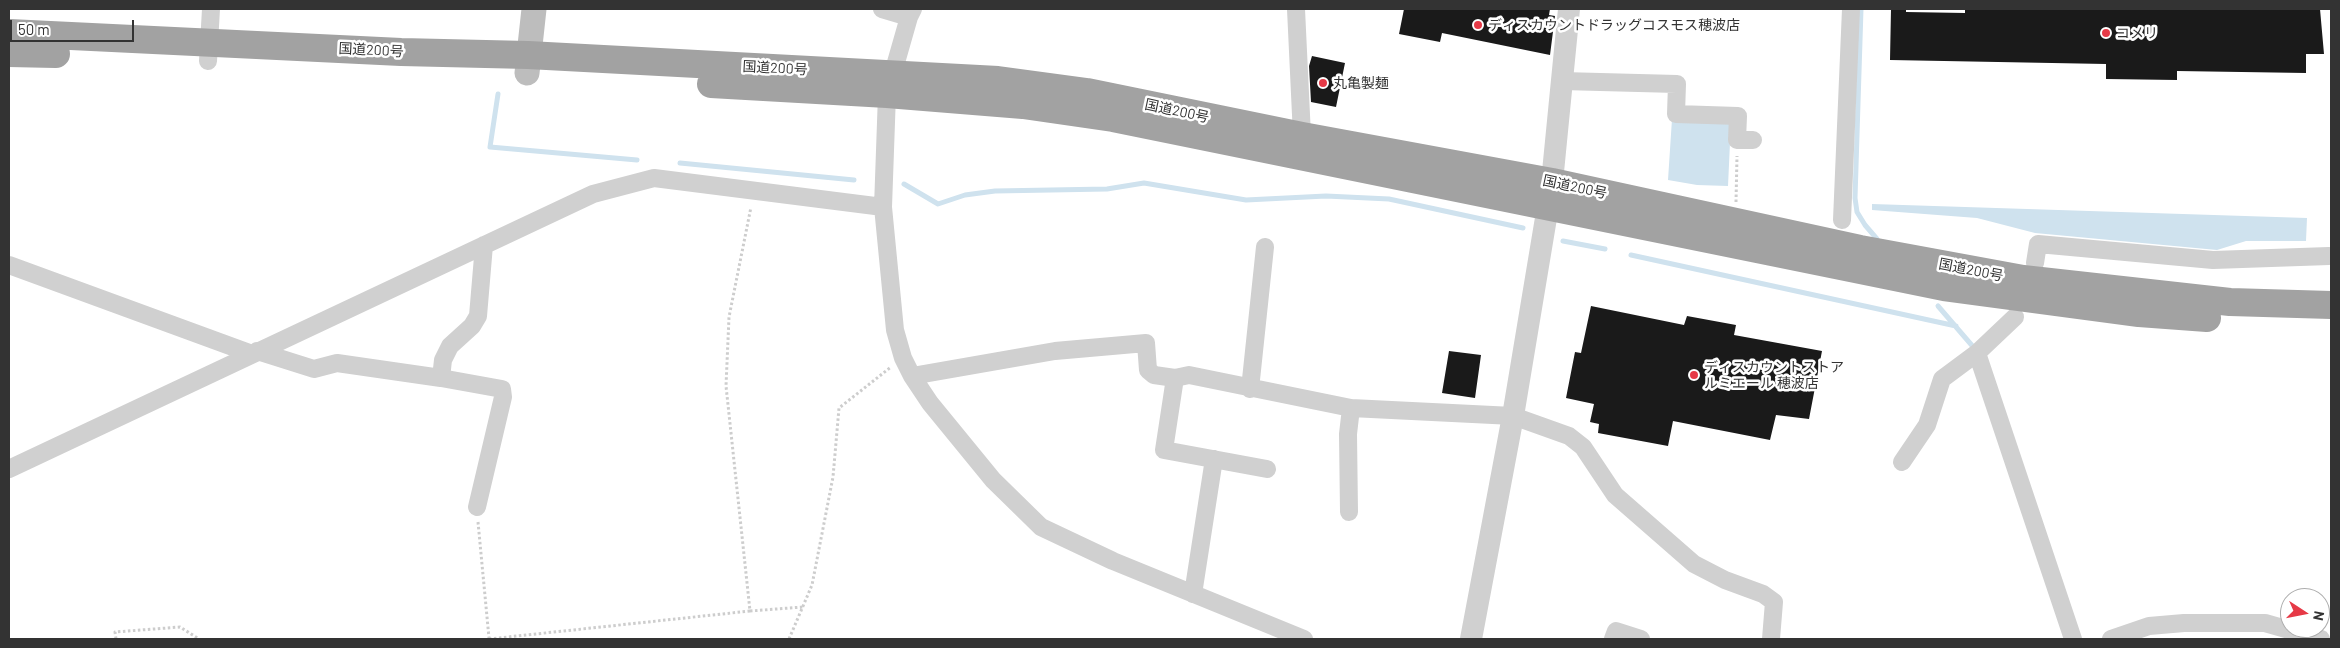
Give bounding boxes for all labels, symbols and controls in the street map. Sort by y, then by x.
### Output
scale bar [12,10,136,42]
place label: ディスカウントドラッグコスモス穂波店 [1488,17,1740,33]
marker: ディスカウントドラッグコスモス穂波店 [1472,19,1484,31]
text: 50 m [18,20,50,38]
place label: コメリ [2116,25,2158,41]
marker: コメリ [2100,27,2112,39]
street label: 国道200号 [338,40,404,60]
street label: 国道200号 [742,58,808,78]
place label: 丸亀製麺 [1333,75,1389,91]
marker: 丸亀製麺 [1317,77,1329,89]
street label: 国道200号 [1143,96,1211,126]
street label: 国道200号 [1541,172,1609,202]
street label: 国道200号 [1937,256,2005,284]
place label: ディスカウントストア ルミエール 穂波店 [1704,359,1844,392]
marker: ディスカウントストア ルミエール 穂波店 [1688,369,1700,381]
north arrow [2280,588,2330,638]
text: N [2310,610,2328,622]

